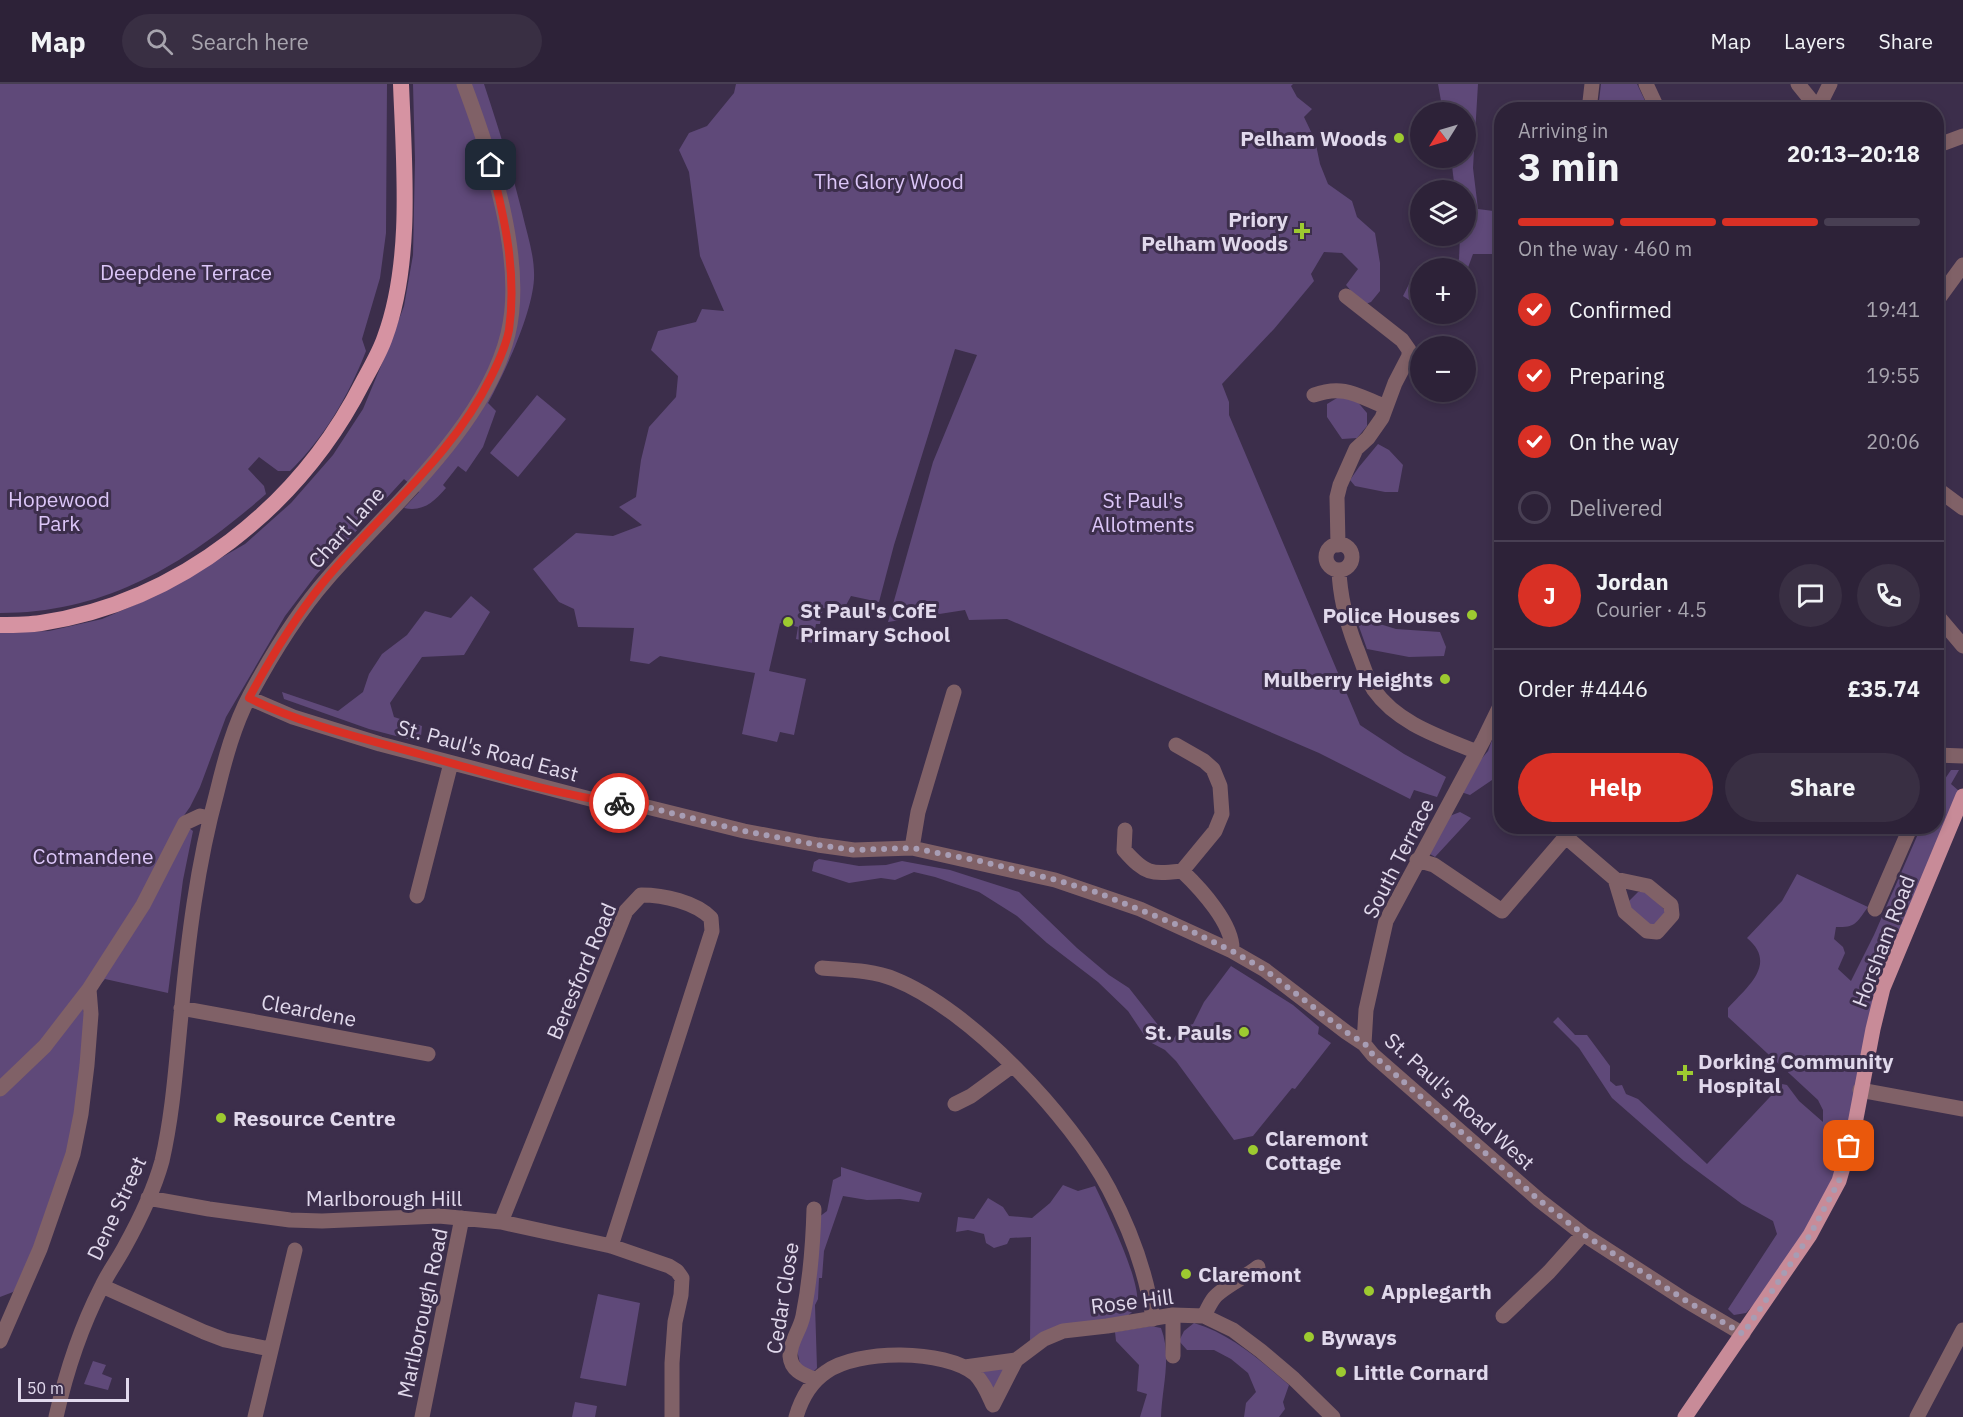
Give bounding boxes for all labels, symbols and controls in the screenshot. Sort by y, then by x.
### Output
search box [122,14,542,68]
text: Map [30,23,86,60]
icon: search [143,25,176,58]
text: Search here [191,27,309,56]
text: Map [1711,27,1751,55]
text: Layers [1784,27,1846,55]
text: Share [1879,27,1933,55]
north arrow [1410,102,1476,168]
map controls [1410,102,1476,402]
text: Arriving in [1518,117,1608,144]
place label: Pelham Woods [1240,124,1387,152]
marker: Pelham Woods [1392,131,1406,145]
pin [465,139,516,190]
text: 20:13–20:18 [1787,139,1920,168]
text: 3 min [1518,141,1620,192]
icon: home [474,148,507,181]
park label: The Glory Wood [814,167,964,195]
button: layers [1410,180,1476,246]
place label: Priory Pelham Woods [1141,205,1289,257]
marker: Priory Pelham Woods [1293,222,1311,240]
text: On the way · 460 m [1518,235,1692,262]
park label: Deepdene Terrace [100,258,272,286]
button: + [1410,258,1476,324]
icon: check [1518,293,1551,326]
text: Confirmed [1569,295,1672,324]
text: 19:41 [1866,296,1920,323]
button: − [1410,336,1476,402]
icon: check [1518,359,1551,392]
text: Preparing [1569,361,1664,390]
text: 19:55 [1866,362,1920,389]
icon: check [1518,425,1551,458]
text: On the way [1569,427,1679,456]
text: 20:06 [1866,428,1920,455]
street label: Chart Lane [302,480,390,574]
park label: Hopewood Park [8,485,110,537]
park label: St Paul's Allotments [1091,486,1195,538]
text: Delivered [1569,493,1663,522]
button: chat [1779,564,1842,627]
button: phone [1857,564,1920,627]
text: Jordan [1596,567,1669,596]
text: J [1543,581,1556,610]
place label: St Paul's CofE Primary School [800,596,950,648]
text: Courier · 4.5 [1596,596,1707,623]
place label: Police Houses [1322,601,1460,629]
marker: Police Houses [1465,608,1479,622]
marker: St Paul's CofE Primary School [781,615,795,629]
place label: Mulberry Heights [1263,665,1433,693]
marker: Mulberry Heights [1438,672,1452,686]
text: Order #4446 [1518,674,1648,703]
text: £35.74 [1848,674,1920,703]
street label: St. Paul's Road East [395,712,581,788]
button: Help [1518,753,1713,822]
button: Share [1725,753,1920,822]
courier [589,773,649,833]
icon: bike [603,787,636,820]
street label: South Terrace [1356,793,1440,923]
park label: Cotmandene [33,842,153,870]
street label: Horsham Road [1845,871,1921,1011]
street label: Beresford Road [540,898,622,1044]
street label: Cleardene [259,987,359,1033]
place label: St. Pauls [1145,1018,1232,1046]
marker: St. Pauls [1237,1025,1251,1039]
street label: St. Paul's Road West [1379,1026,1541,1176]
place label: Dorking Community Hospital [1698,1047,1894,1099]
marker: Dorking Community Hospital [1676,1064,1694,1082]
place label: Resource Centre [233,1104,396,1132]
marker: Resource Centre [214,1111,228,1125]
pin [1823,1120,1874,1171]
place label: Claremont Cottage [1265,1124,1368,1176]
icon: bag [1832,1129,1865,1162]
marker: Claremont Cottage [1246,1143,1260,1157]
street label: Dene Street [80,1151,152,1265]
street label: Marlborough Hill [306,1184,462,1212]
street label: Marlborough Road [390,1225,454,1401]
street label: Cedar Close [759,1240,805,1356]
place label: Claremont [1198,1260,1301,1288]
marker: Claremont [1179,1267,1193,1281]
place label: Applegarth [1381,1277,1492,1305]
street label: Rose Hill [1089,1282,1175,1320]
marker: Applegarth [1362,1284,1376,1298]
place label: Byways [1321,1323,1397,1351]
marker: Byways [1302,1330,1316,1344]
place label: Little Cornard [1353,1358,1489,1386]
marker: Little Cornard [1334,1365,1348,1379]
scale bar [18,1375,129,1402]
text: 50 m [27,1378,64,1398]

